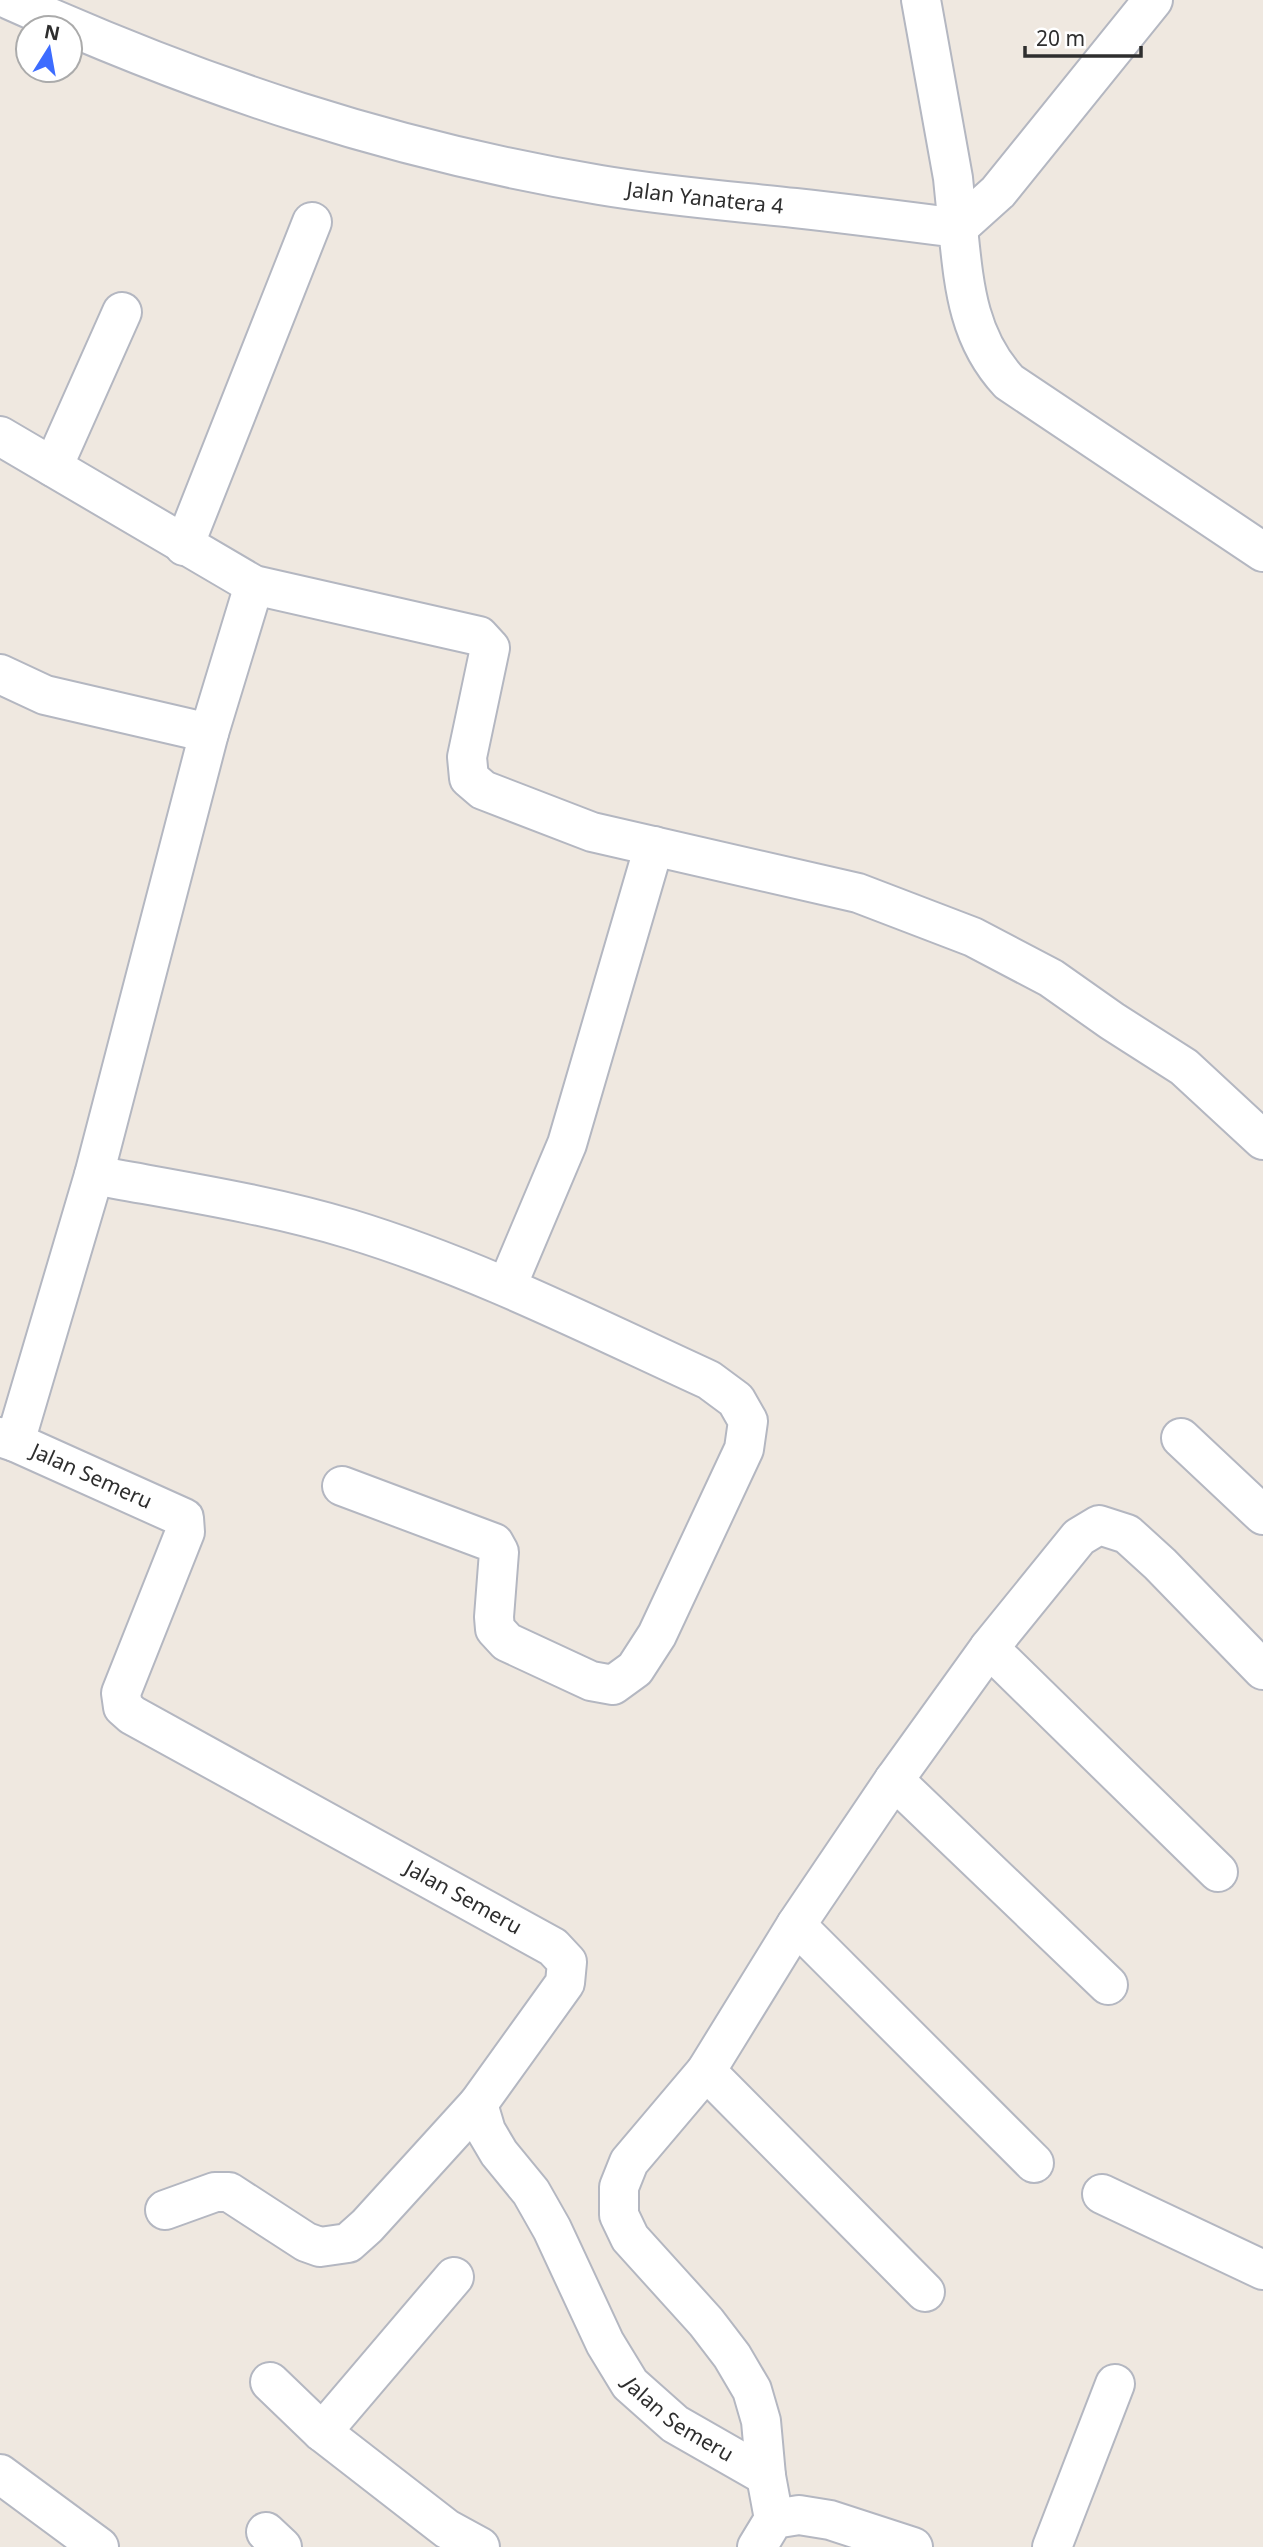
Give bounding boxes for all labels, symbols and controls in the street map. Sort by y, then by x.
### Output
north arrow [14,14,84,84]
scale bar [1025,14,1140,58]
text: N [42,18,62,47]
text: 20 m [1036,24,1085,52]
street label: Jalan Yanatera 4 [623,174,785,220]
street label: Jalan Semeru [25,1435,157,1515]
street label: Jalan Semeru [398,1852,527,1940]
street label: Jalan Semeru [616,2371,739,2468]

